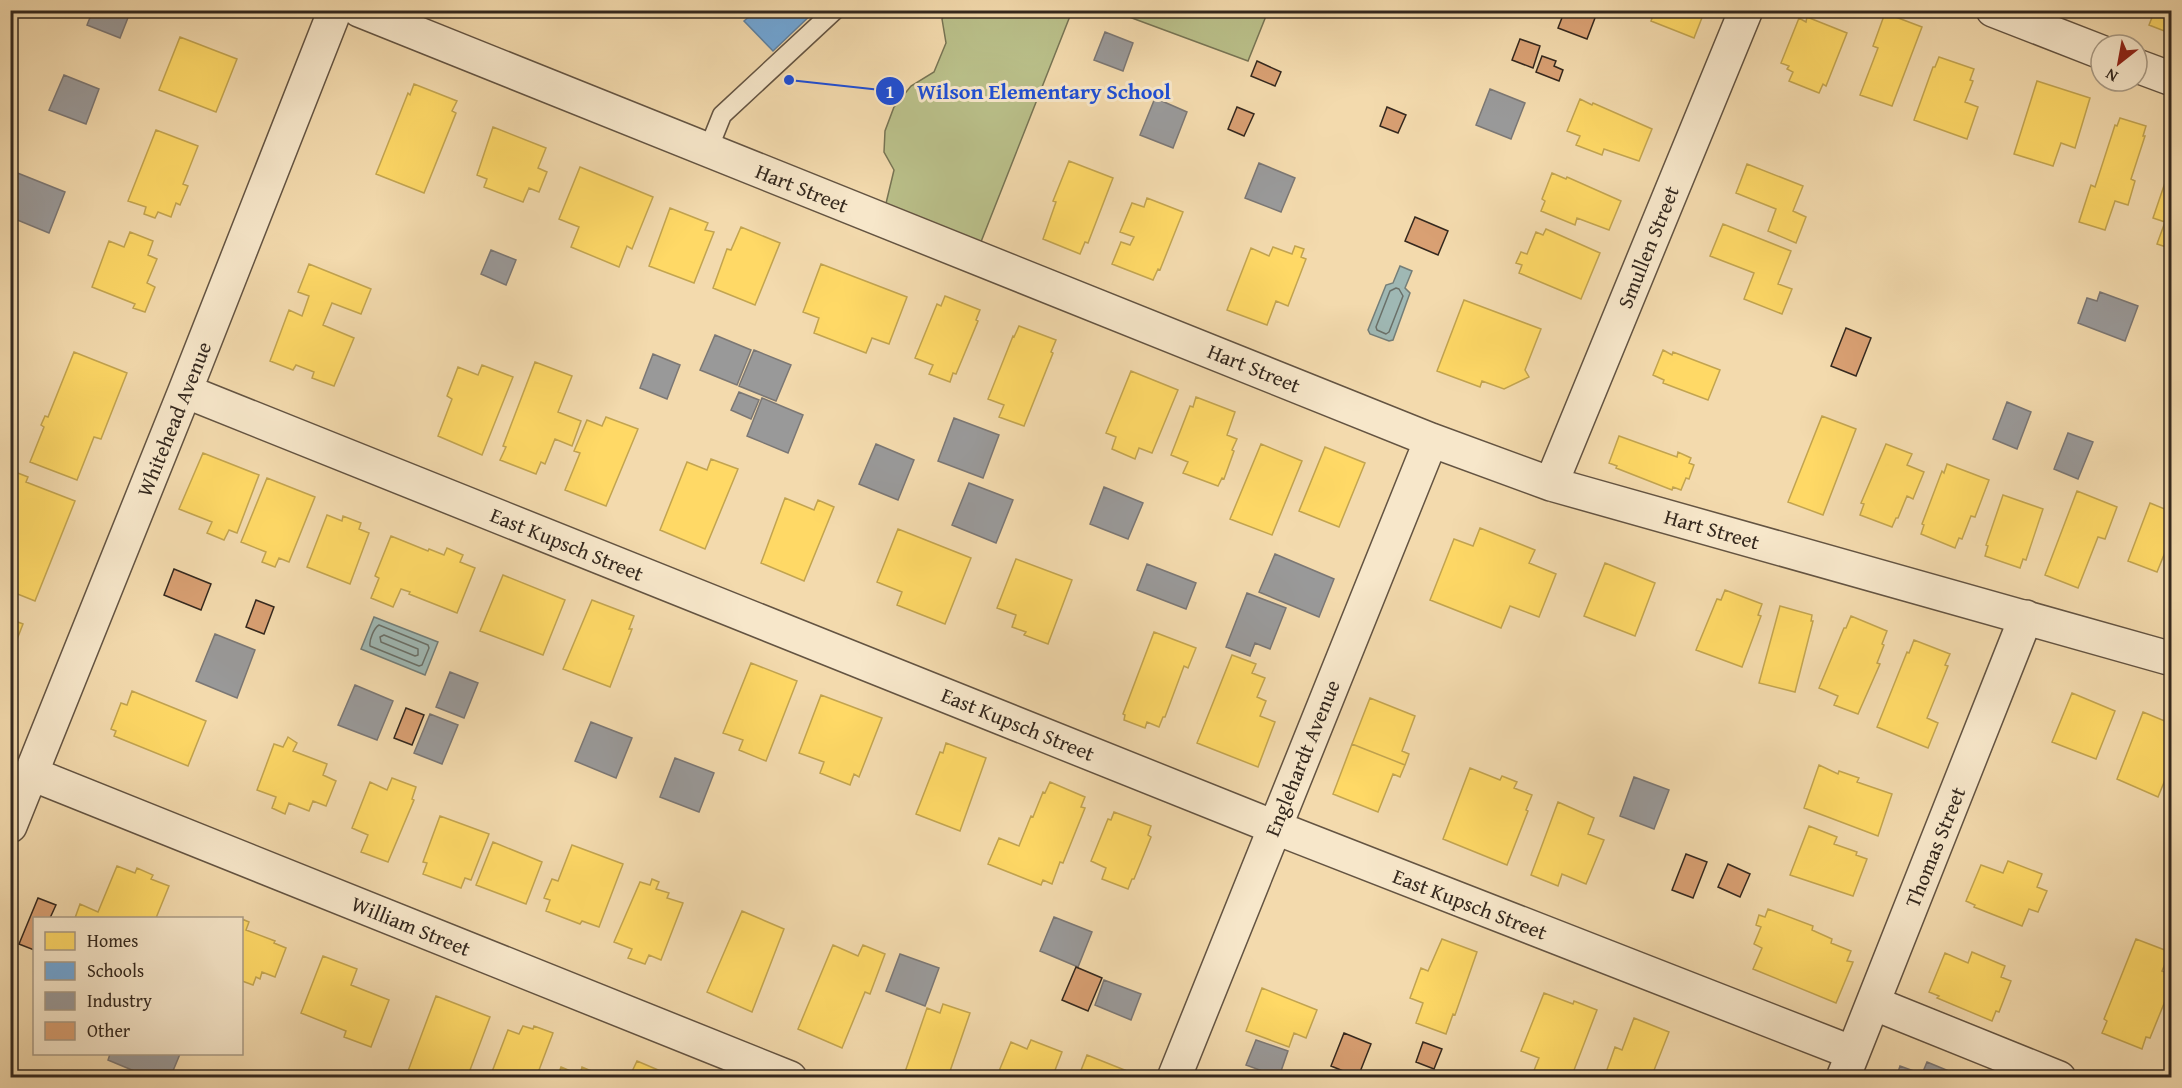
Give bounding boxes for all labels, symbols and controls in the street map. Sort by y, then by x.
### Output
north arrow [2089,33,2149,93]
text: N [2100,63,2122,89]
callout: Wilson Elementary School [875,71,1183,111]
text: Wilson Elementary School [917,75,1171,107]
text: 1 [885,78,895,105]
street label: Hart Street [751,155,854,221]
street label: Smullen Street [1609,180,1687,313]
street label: Hart Street [1203,335,1306,401]
street label: Whitehead Avenue [129,337,219,501]
street label: East Kupsch Street [486,499,649,589]
street label: Hart Street [1661,501,1764,558]
street label: Englehardt Avenue [1256,675,1348,841]
street label: East Kupsch Street [937,679,1100,769]
street label: Thomas Street [1897,782,1973,912]
street label: East Kupsch Street [1388,860,1552,948]
street label: William Street [347,888,476,964]
legend [33,917,243,1055]
text: Homes [87,927,138,954]
text: Schools [87,957,144,984]
text: Industry [87,987,152,1014]
text: Other [87,1017,131,1044]

